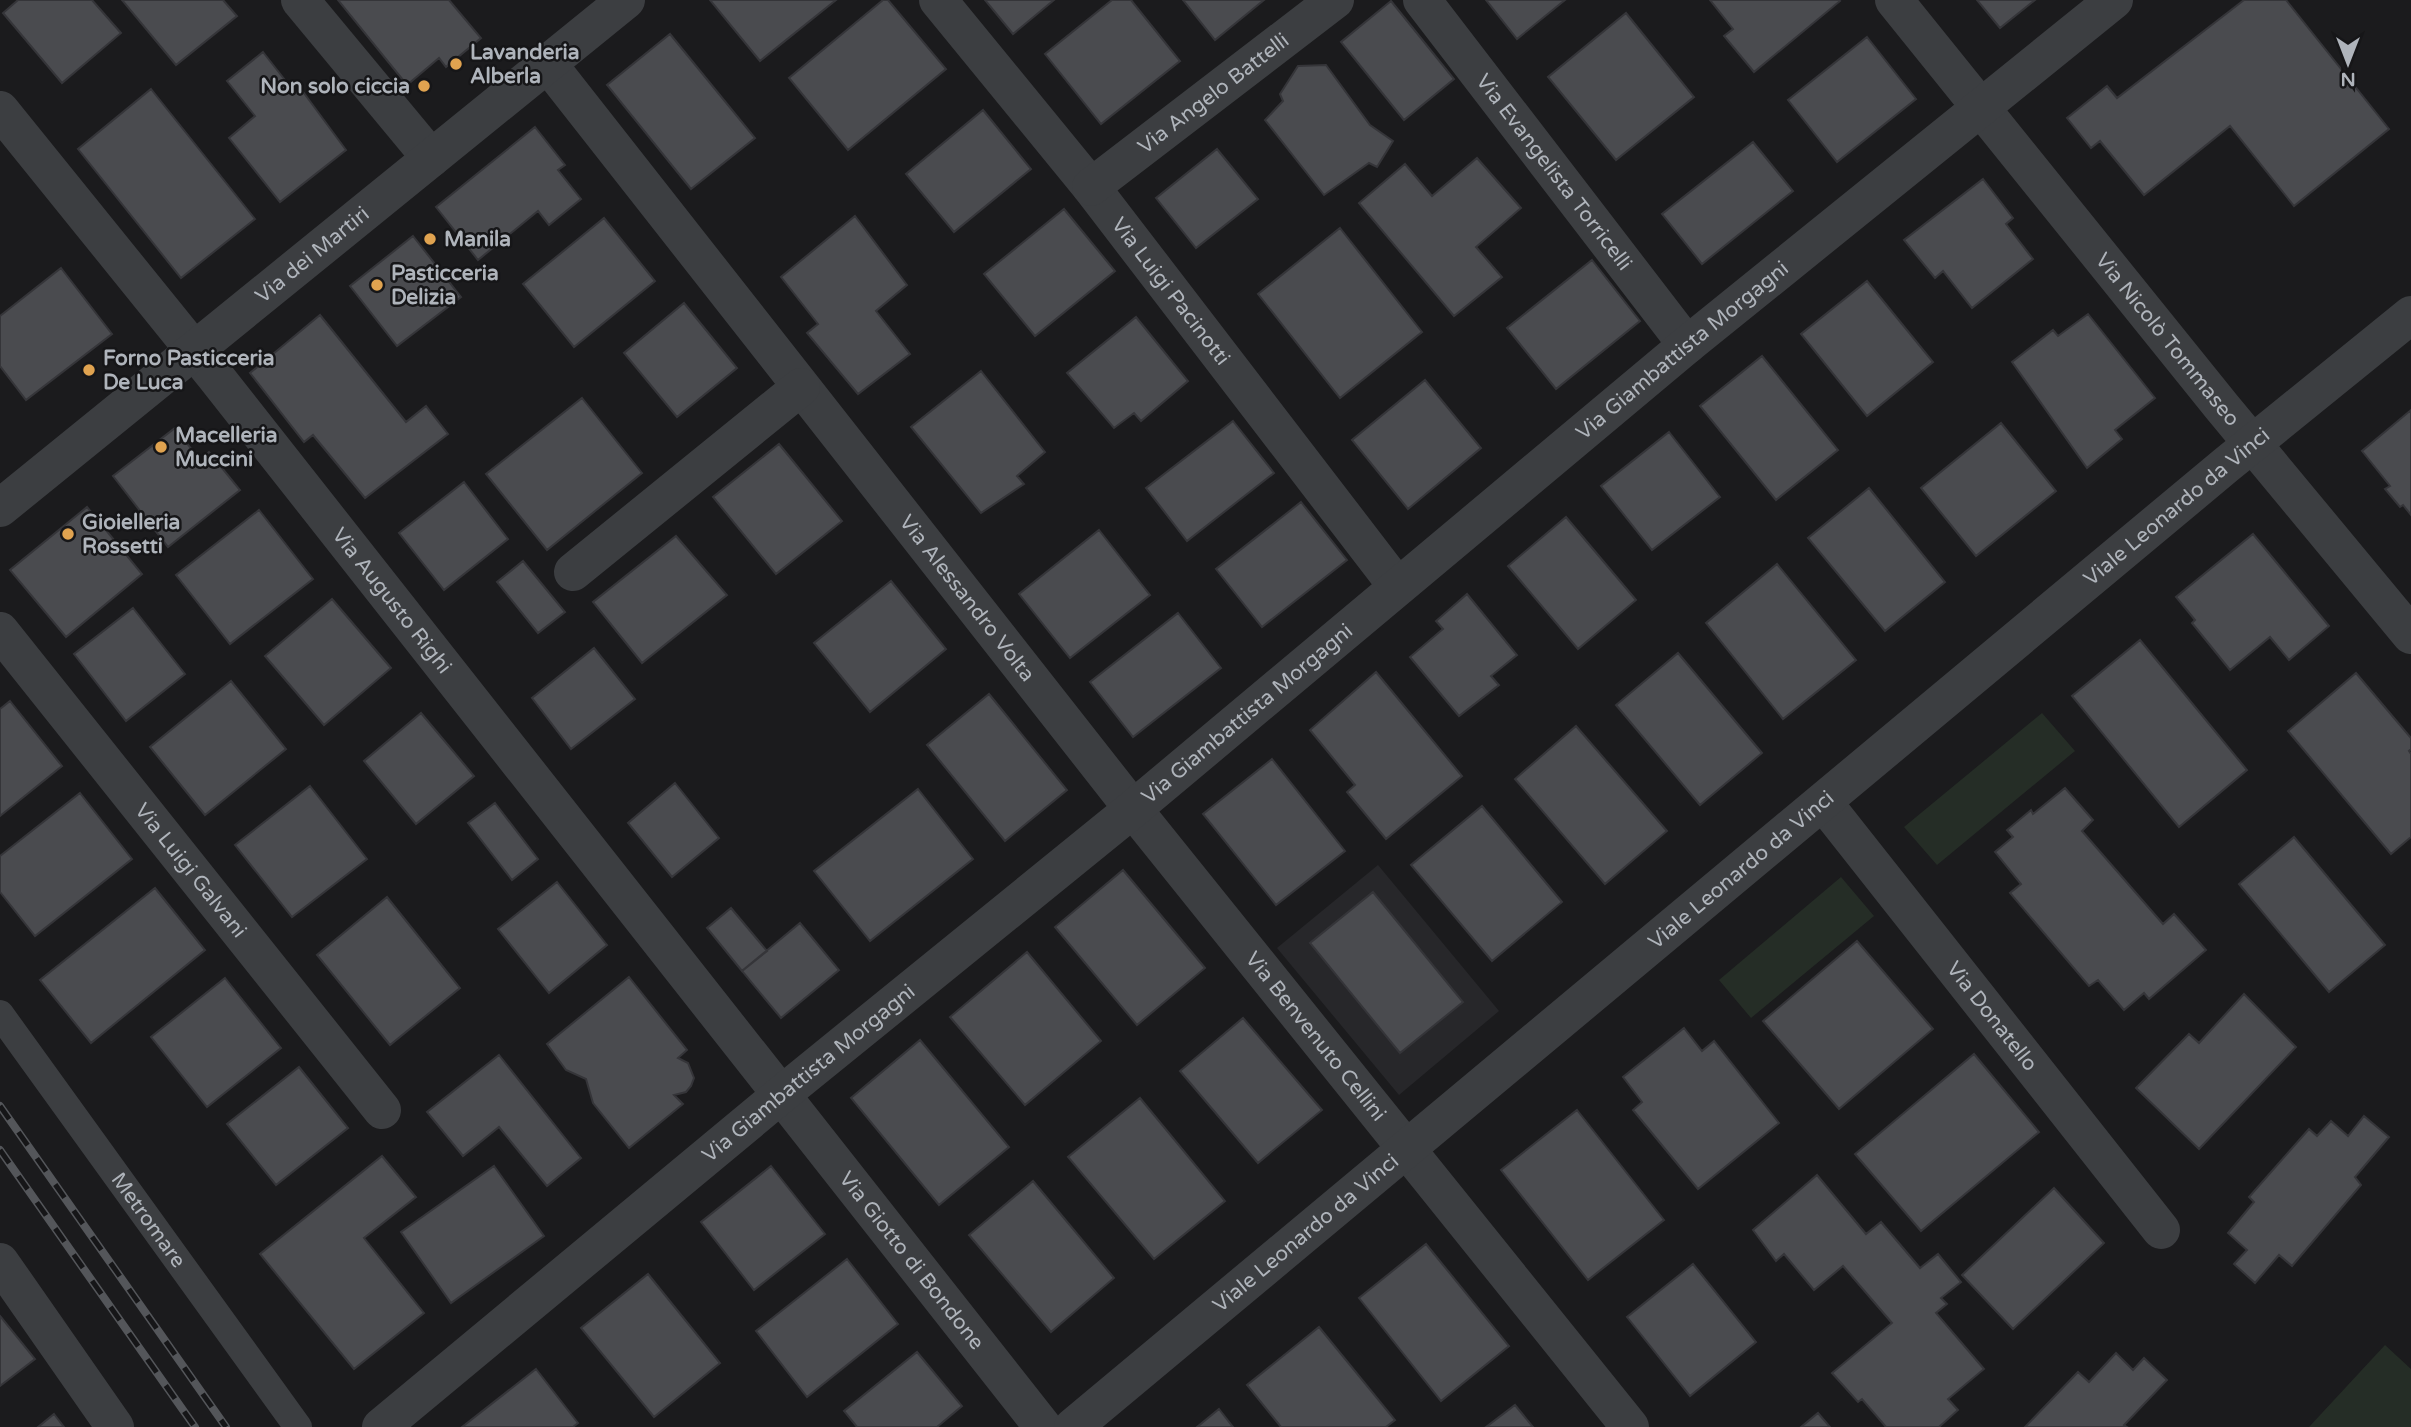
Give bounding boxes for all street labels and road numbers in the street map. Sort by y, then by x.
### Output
street label: Via Angelo Battelli [1133,28,1294,159]
street label: Via Evangelista Torricelli [1471,69,1637,275]
street label: Via dei Martiri [250,201,374,308]
street label: Via Luigi Pacinotti [1106,212,1236,370]
street label: Via Nicolò Tommaseo [2090,248,2245,431]
street label: Via Giambattista Morgagni [1571,256,1793,445]
street label: Viale Leonardo da Vinci [2079,422,2275,591]
street label: Via Alessandro Volta [894,510,1040,686]
street label: Via Augusto Righi [327,523,457,679]
street label: Via Giambattista Morgagni [1136,618,1357,809]
street label: Viale Leonardo da Vinci [1643,785,1839,954]
street label: Via Luigi Galvani [130,798,252,942]
street label: Via Benvenuto Cellini [1240,947,1391,1126]
street label: Via Donatello [1941,957,2043,1076]
street label: Via Giambattista Morgagni [697,979,920,1167]
street label: Viale Leonardo da Vinci [1208,1148,1404,1317]
street label: Via Giotto di Bondone [834,1166,990,1355]
street label: Metromare [106,1168,191,1272]

